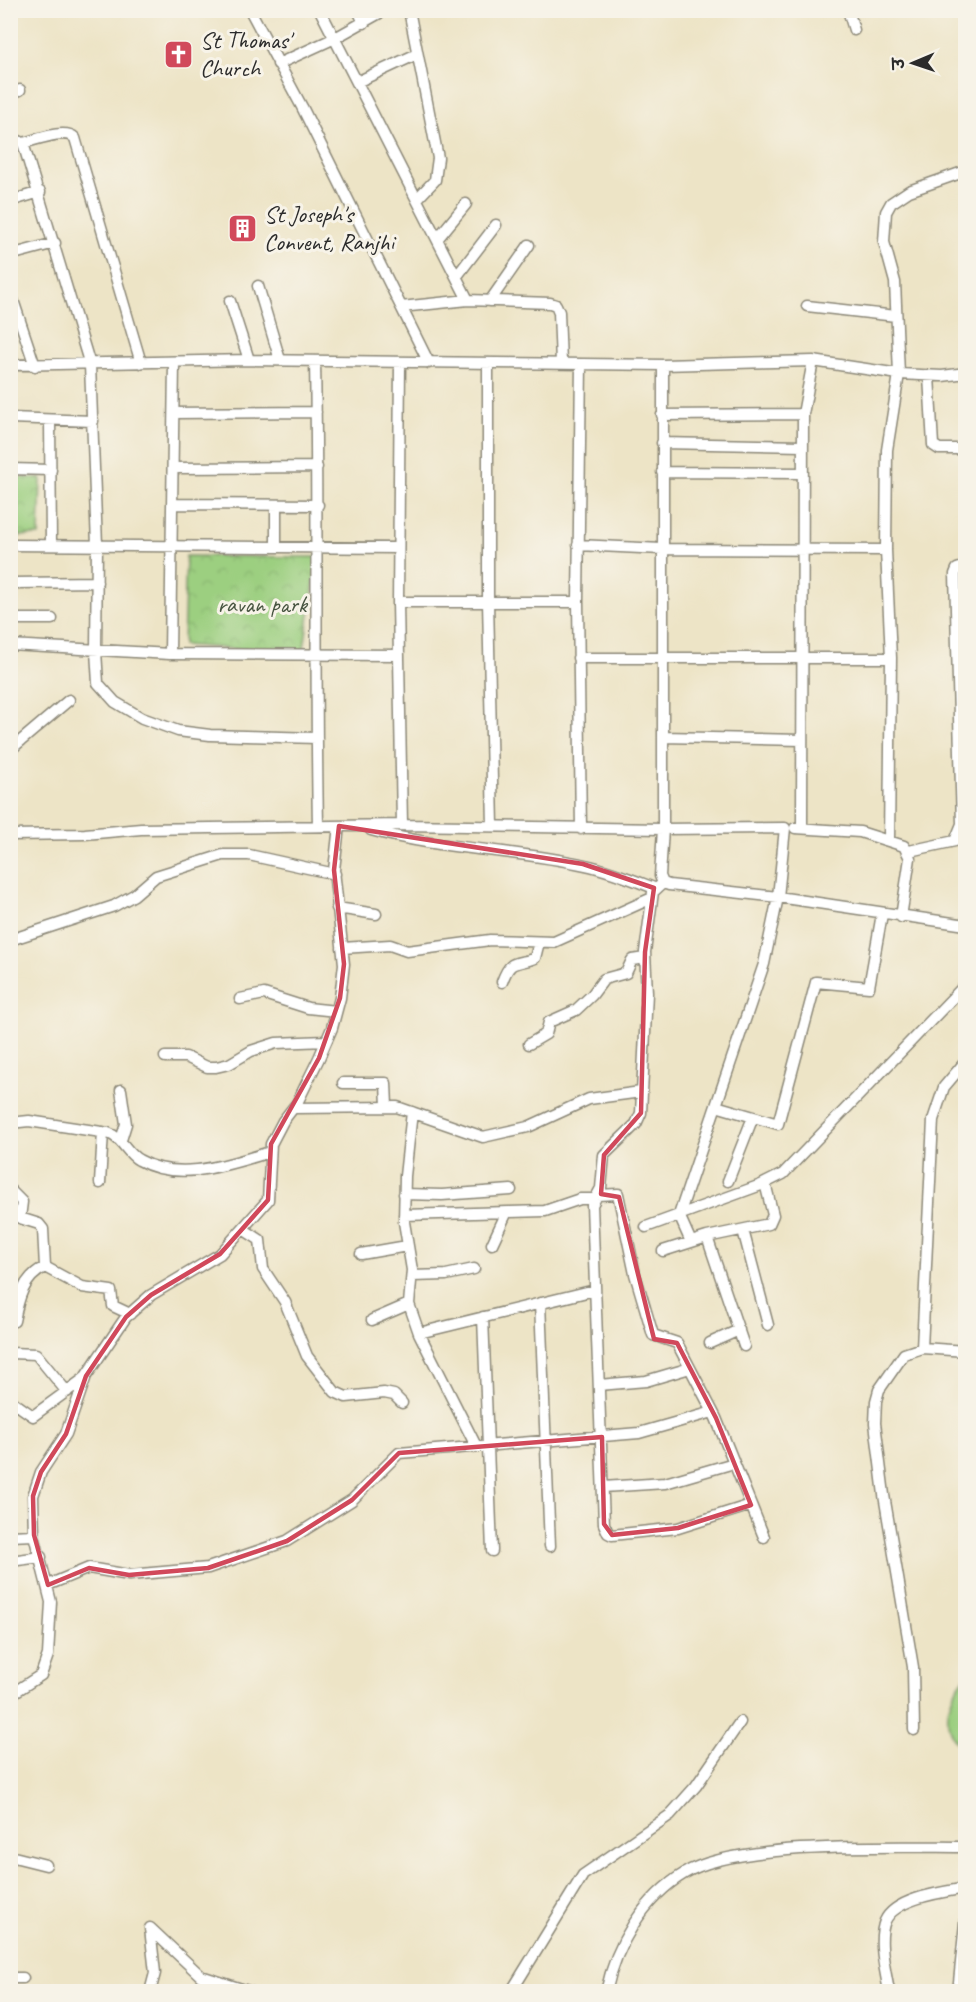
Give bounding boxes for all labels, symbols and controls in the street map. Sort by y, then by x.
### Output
place label: St Thomas' Church [200,25,295,83]
north arrow [883,33,943,93]
church icon: St Thomas' Church [163,38,195,70]
text: उ [889,56,909,71]
place label: St Joseph's Convent, Ranjhi [264,199,396,257]
building icon: St Joseph's Convent, Ranjhi [227,212,259,244]
park label: ravan park [217,589,309,619]

